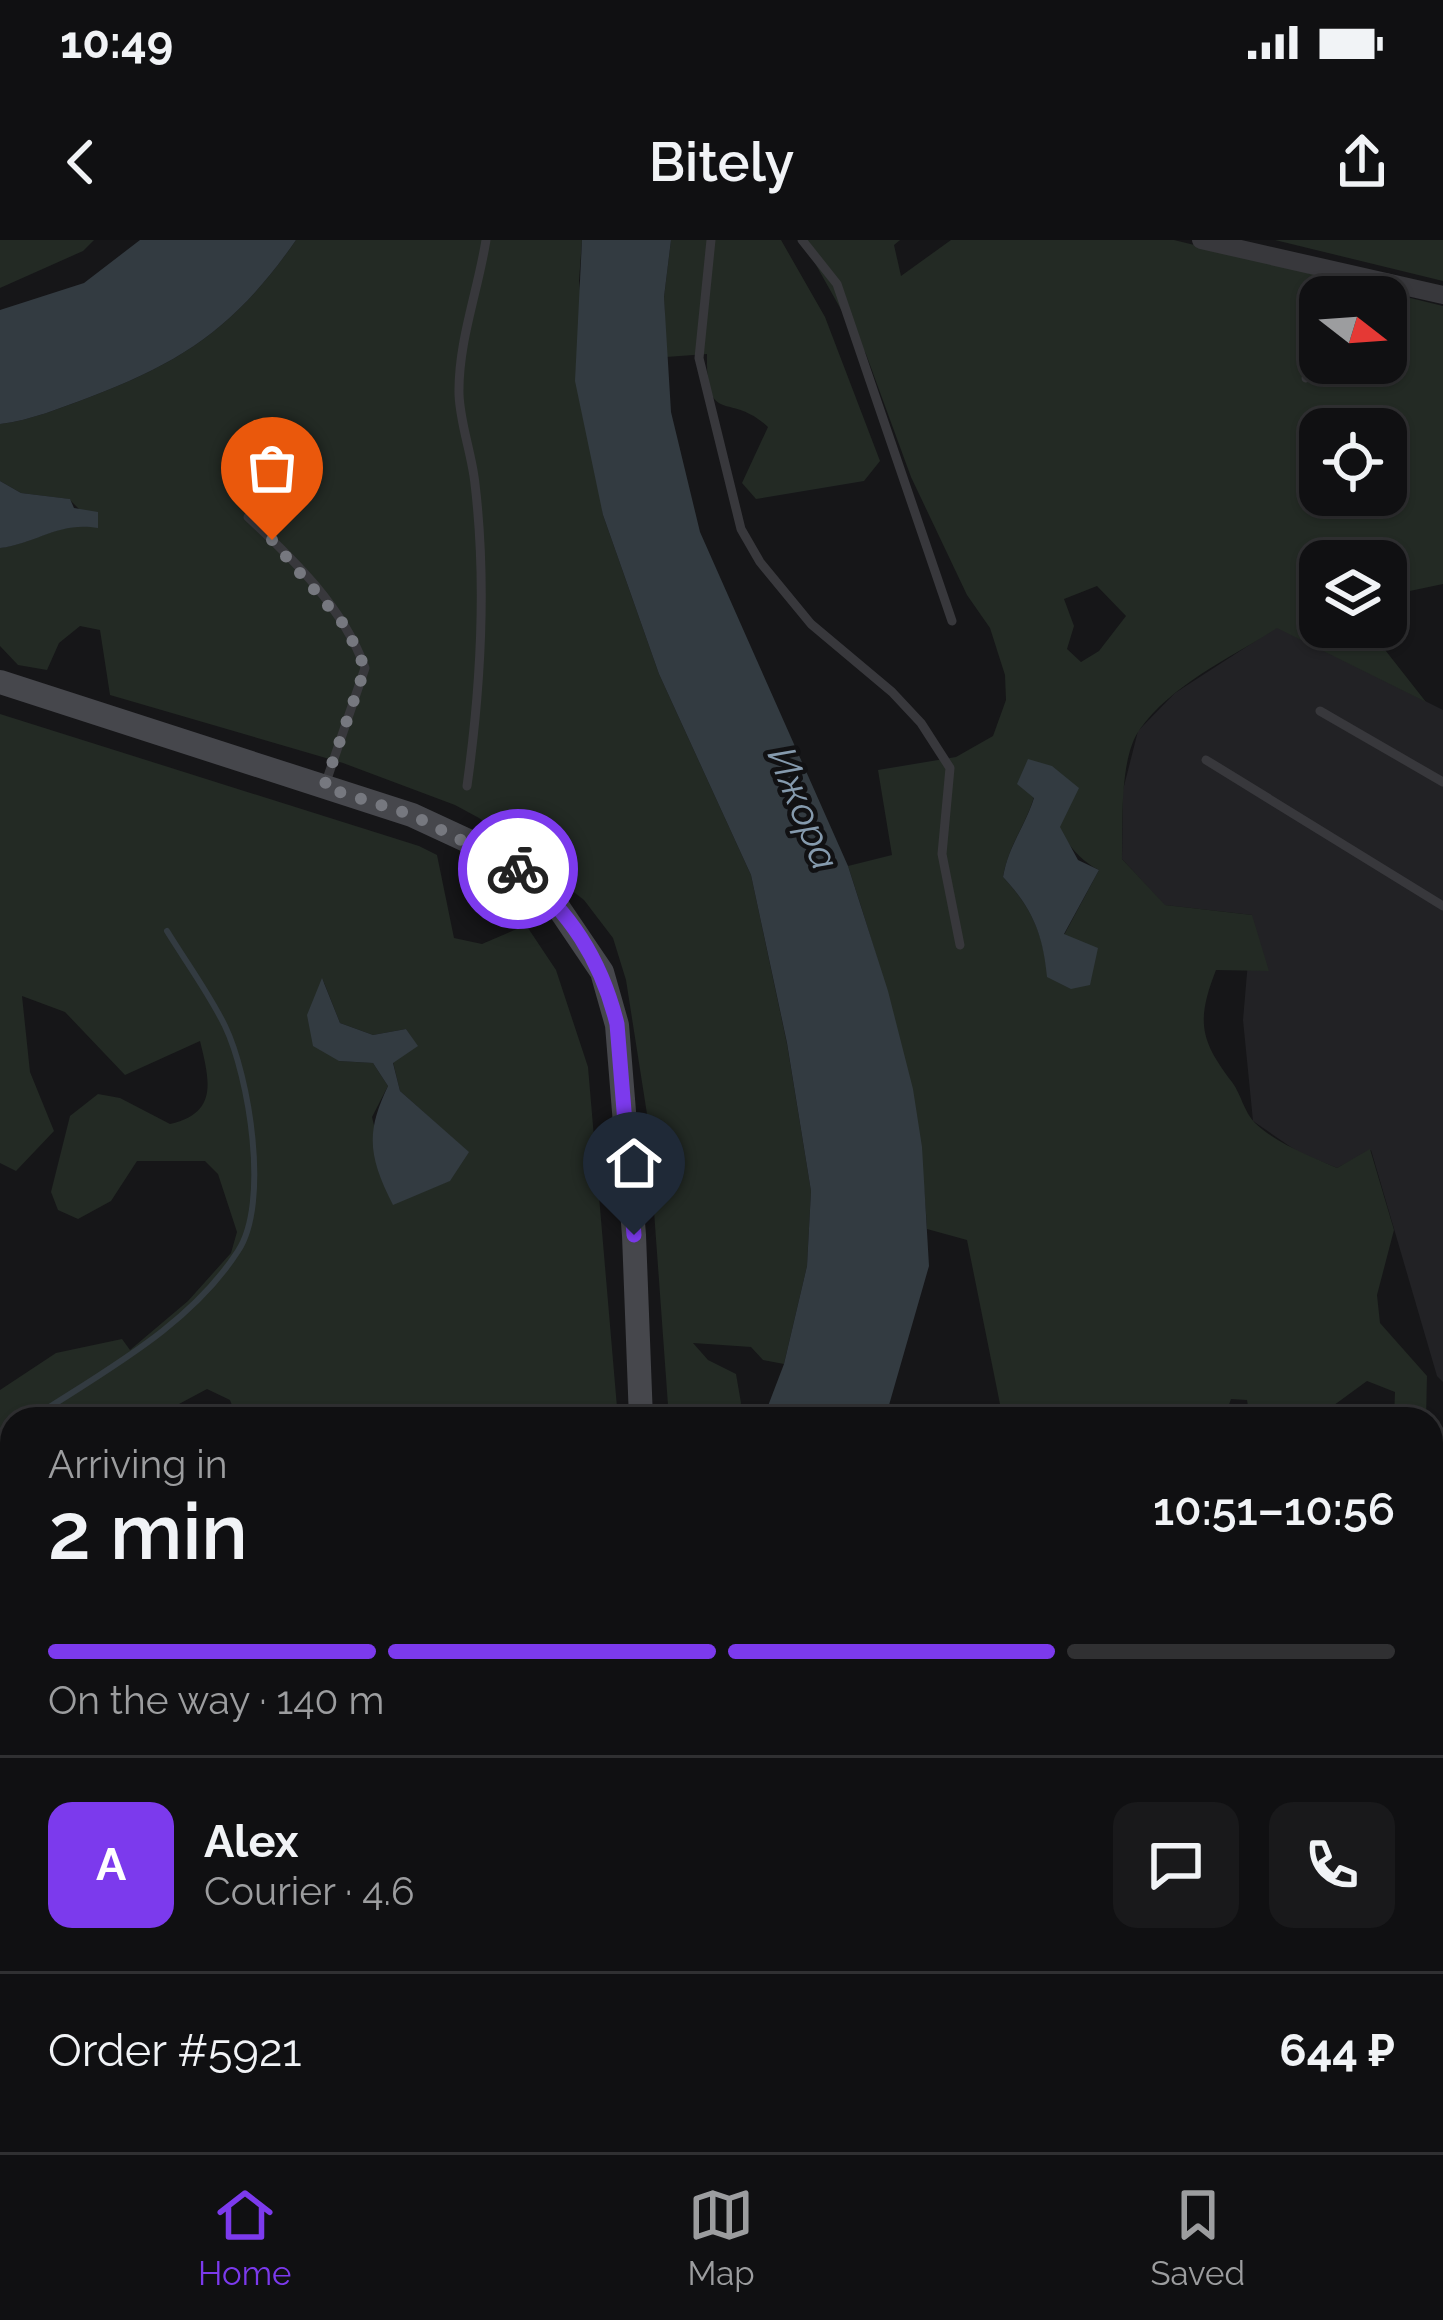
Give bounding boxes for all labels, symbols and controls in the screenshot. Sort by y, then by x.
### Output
text: 10:49 [60,16,173,69]
icon: back [48,129,114,195]
icon: share [1329,129,1395,195]
text: Bitely [649,130,794,194]
north arrow [1299,276,1407,384]
map controls [1299,276,1407,648]
button: locate [1299,408,1407,516]
pin [221,417,323,540]
icon: bag [239,435,305,501]
button: layers [1299,540,1407,648]
water label: Ижора [759,740,849,876]
courier [458,809,578,929]
icon: bike [485,836,551,902]
pin [583,1112,685,1235]
icon: home [601,1130,667,1196]
text: Arriving in [48,1441,228,1487]
text: 10:51–10:56 [1153,1483,1395,1536]
text: 2 min [48,1486,248,1577]
text: On the way · 140 m [48,1677,384,1723]
button: chat [1113,1802,1239,1928]
button: phone [1269,1802,1395,1928]
text: Alex [204,1815,298,1868]
text: A [96,1838,126,1891]
text: Courier · 4.6 [204,1868,414,1914]
text: Order #5921 [48,2024,302,2077]
text: 644 ₽ [1279,2024,1395,2077]
tab: Home [198,2182,291,2293]
tab: Map [687,2182,755,2293]
tab: Saved [1151,2182,1245,2293]

